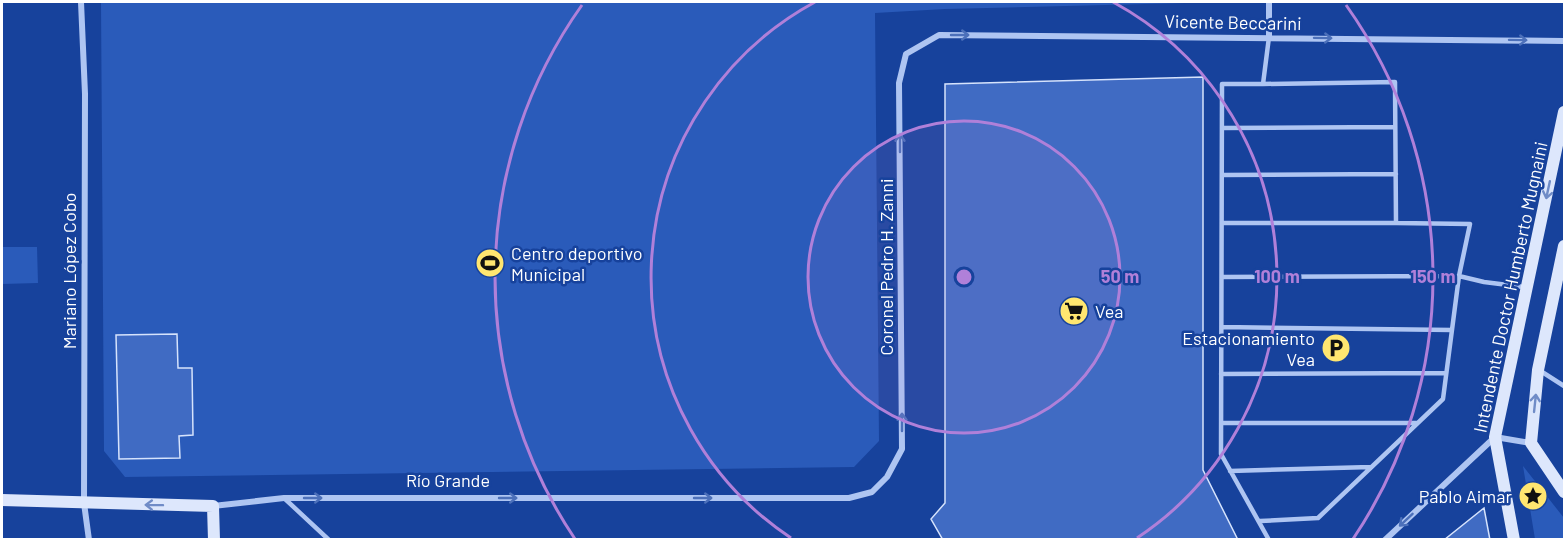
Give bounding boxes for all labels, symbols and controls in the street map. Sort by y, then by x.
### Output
street label: Vicente Beccarini [1164,10,1302,34]
one-way arrow [949,29,969,41]
one-way arrow [1312,32,1332,44]
one-way arrow [1507,34,1527,46]
one-way arrow [894,134,906,154]
street label: Intendente Doctor Humberto Mugnaini [1468,139,1552,435]
street label: Coronel Pedro H. Zanni [875,179,897,355]
one-way arrow [1542,179,1553,199]
street label: Mariano López Cobo [58,193,80,349]
place label: Centro deportivo Municipal [511,242,643,285]
sports icon: Centro deportivo Municipal [474,247,506,279]
text: 50 m [1101,265,1139,287]
text: 100 m [1254,265,1300,287]
text: 150 m [1411,265,1455,287]
centre of rings [954,267,974,287]
supermarket icon: Vea [1058,295,1090,327]
place label: Vea [1095,300,1123,322]
place label: Estacionamiento Vea [1182,327,1315,370]
parking icon: Estacionamiento Vea [1320,332,1352,364]
one-way arrow [1530,393,1541,413]
one-way arrow [896,413,908,433]
street label: Río Grande [406,469,490,491]
place icon: Pablo Aimar [1517,480,1549,512]
place label: Pablo Aimar [1419,485,1512,507]
one-way arrow [302,492,322,504]
one-way arrow [497,492,517,504]
one-way arrow [692,492,712,504]
one-way arrow [145,499,165,510]
one-way arrow [1398,513,1413,527]

